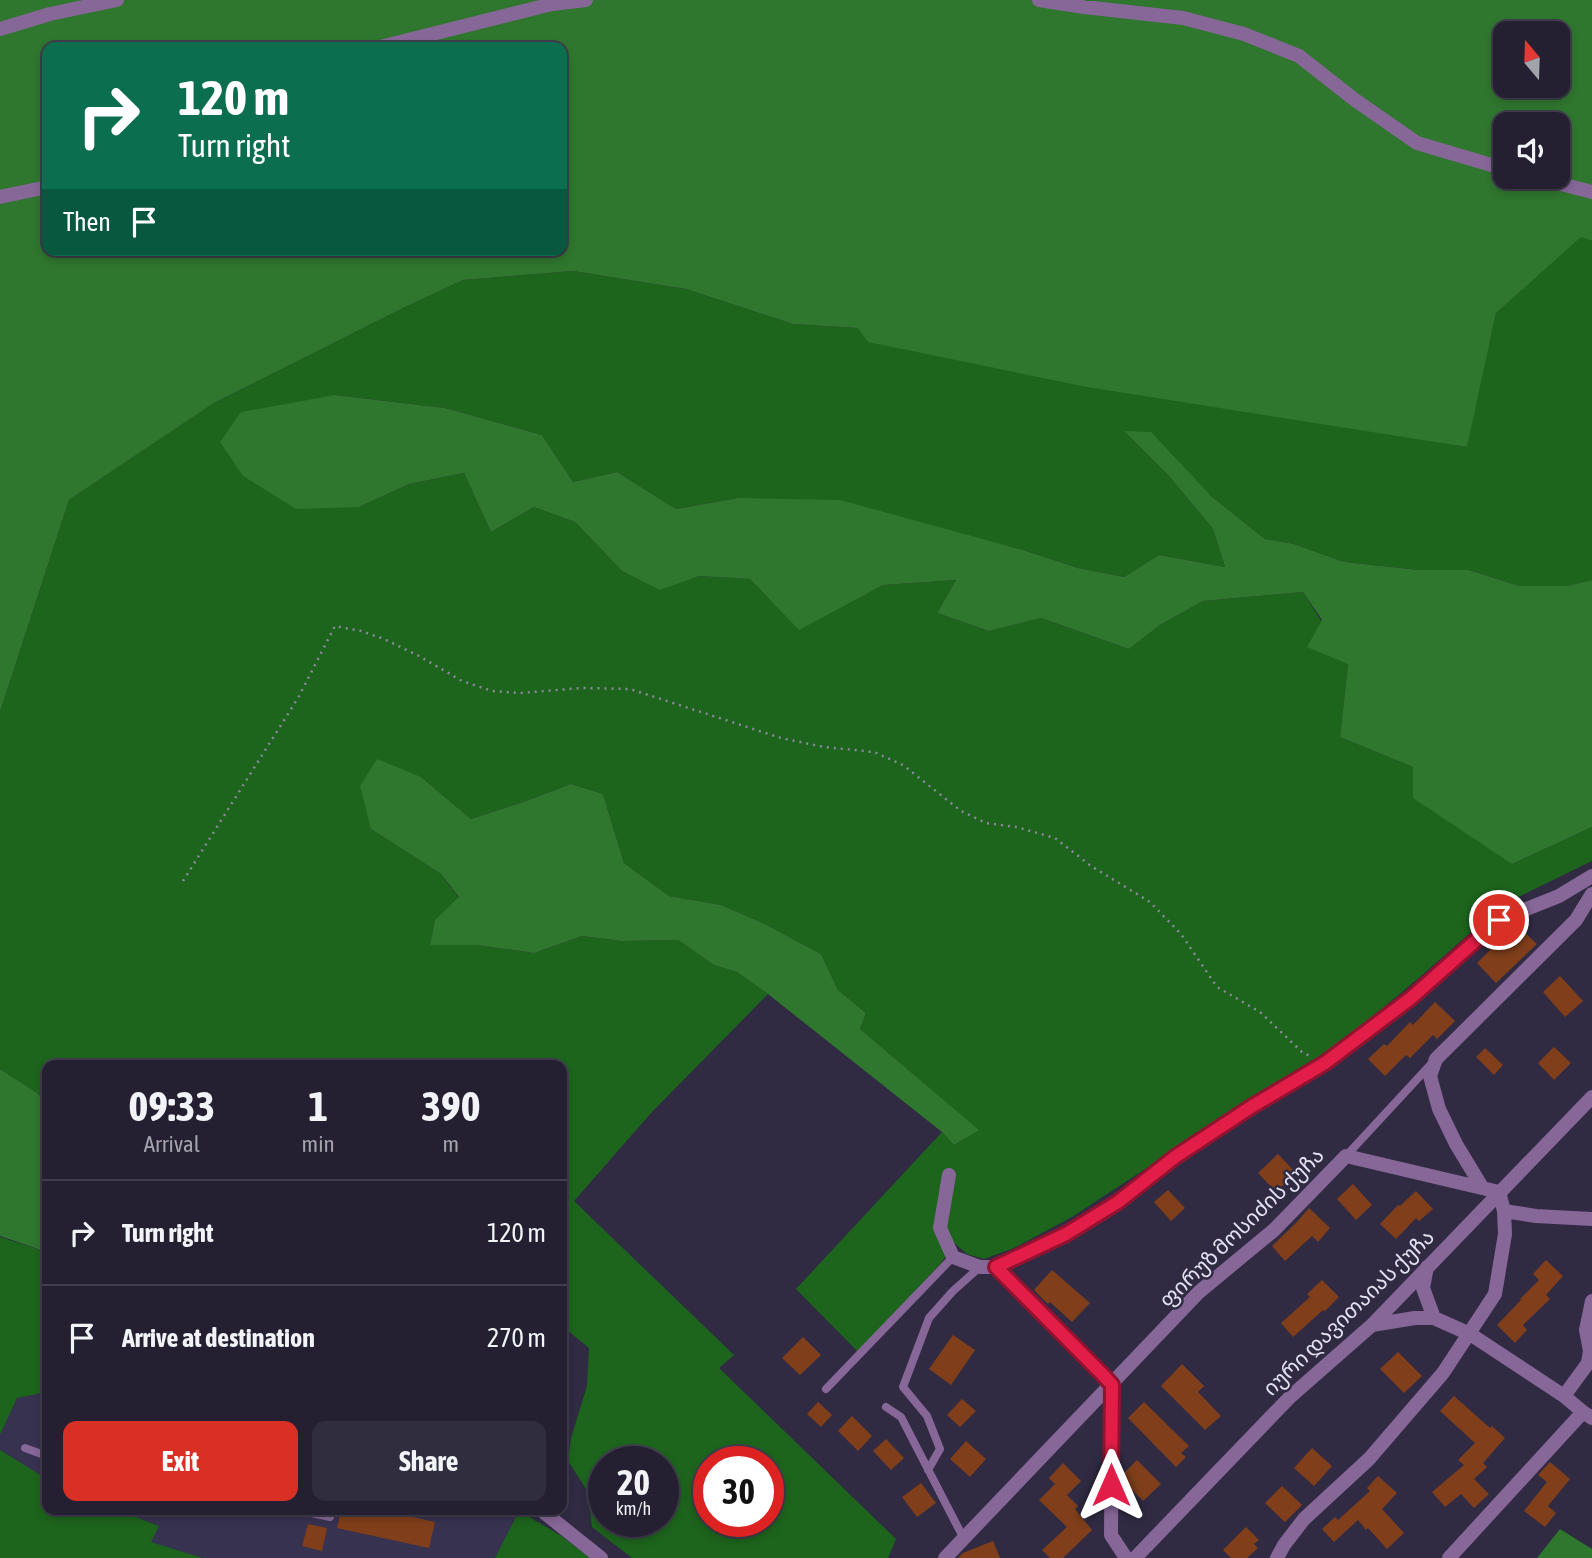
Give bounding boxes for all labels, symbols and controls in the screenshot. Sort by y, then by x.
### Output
north arrow [1493,21,1570,98]
map controls [1493,21,1570,189]
text: 120 m [178,69,289,125]
icon: right [63,70,154,161]
button: sound [1493,112,1570,189]
text: Turn right [178,127,291,164]
icon: arrive [125,203,163,241]
text: Then [63,207,111,237]
pin [1469,890,1529,950]
icon: arrive [1480,901,1518,939]
text: 09:33 [129,1082,215,1130]
text: 1 [308,1082,328,1130]
text: 390 [421,1082,480,1130]
text: Arrival [144,1131,200,1157]
text: min [302,1131,335,1157]
text: m [443,1131,459,1157]
street label: ფირუზ მოსიძის ქუჩა [1154,1142,1329,1312]
icon: right [63,1214,101,1252]
text: Turn right [122,1218,213,1248]
text: 120 m [487,1218,546,1248]
street label: იური დავითაიას ქუჩა [1258,1224,1440,1401]
icon: arrive [63,1319,101,1357]
text: Arrive at destination [122,1323,315,1353]
text: 270 m [487,1323,546,1353]
button: Exit [63,1421,298,1501]
button: Share [312,1421,546,1501]
speed limit sign: 30 [693,1446,784,1537]
position arrow [1074,1448,1148,1522]
text: 20 [617,1462,650,1502]
text: km/h [616,1498,651,1519]

